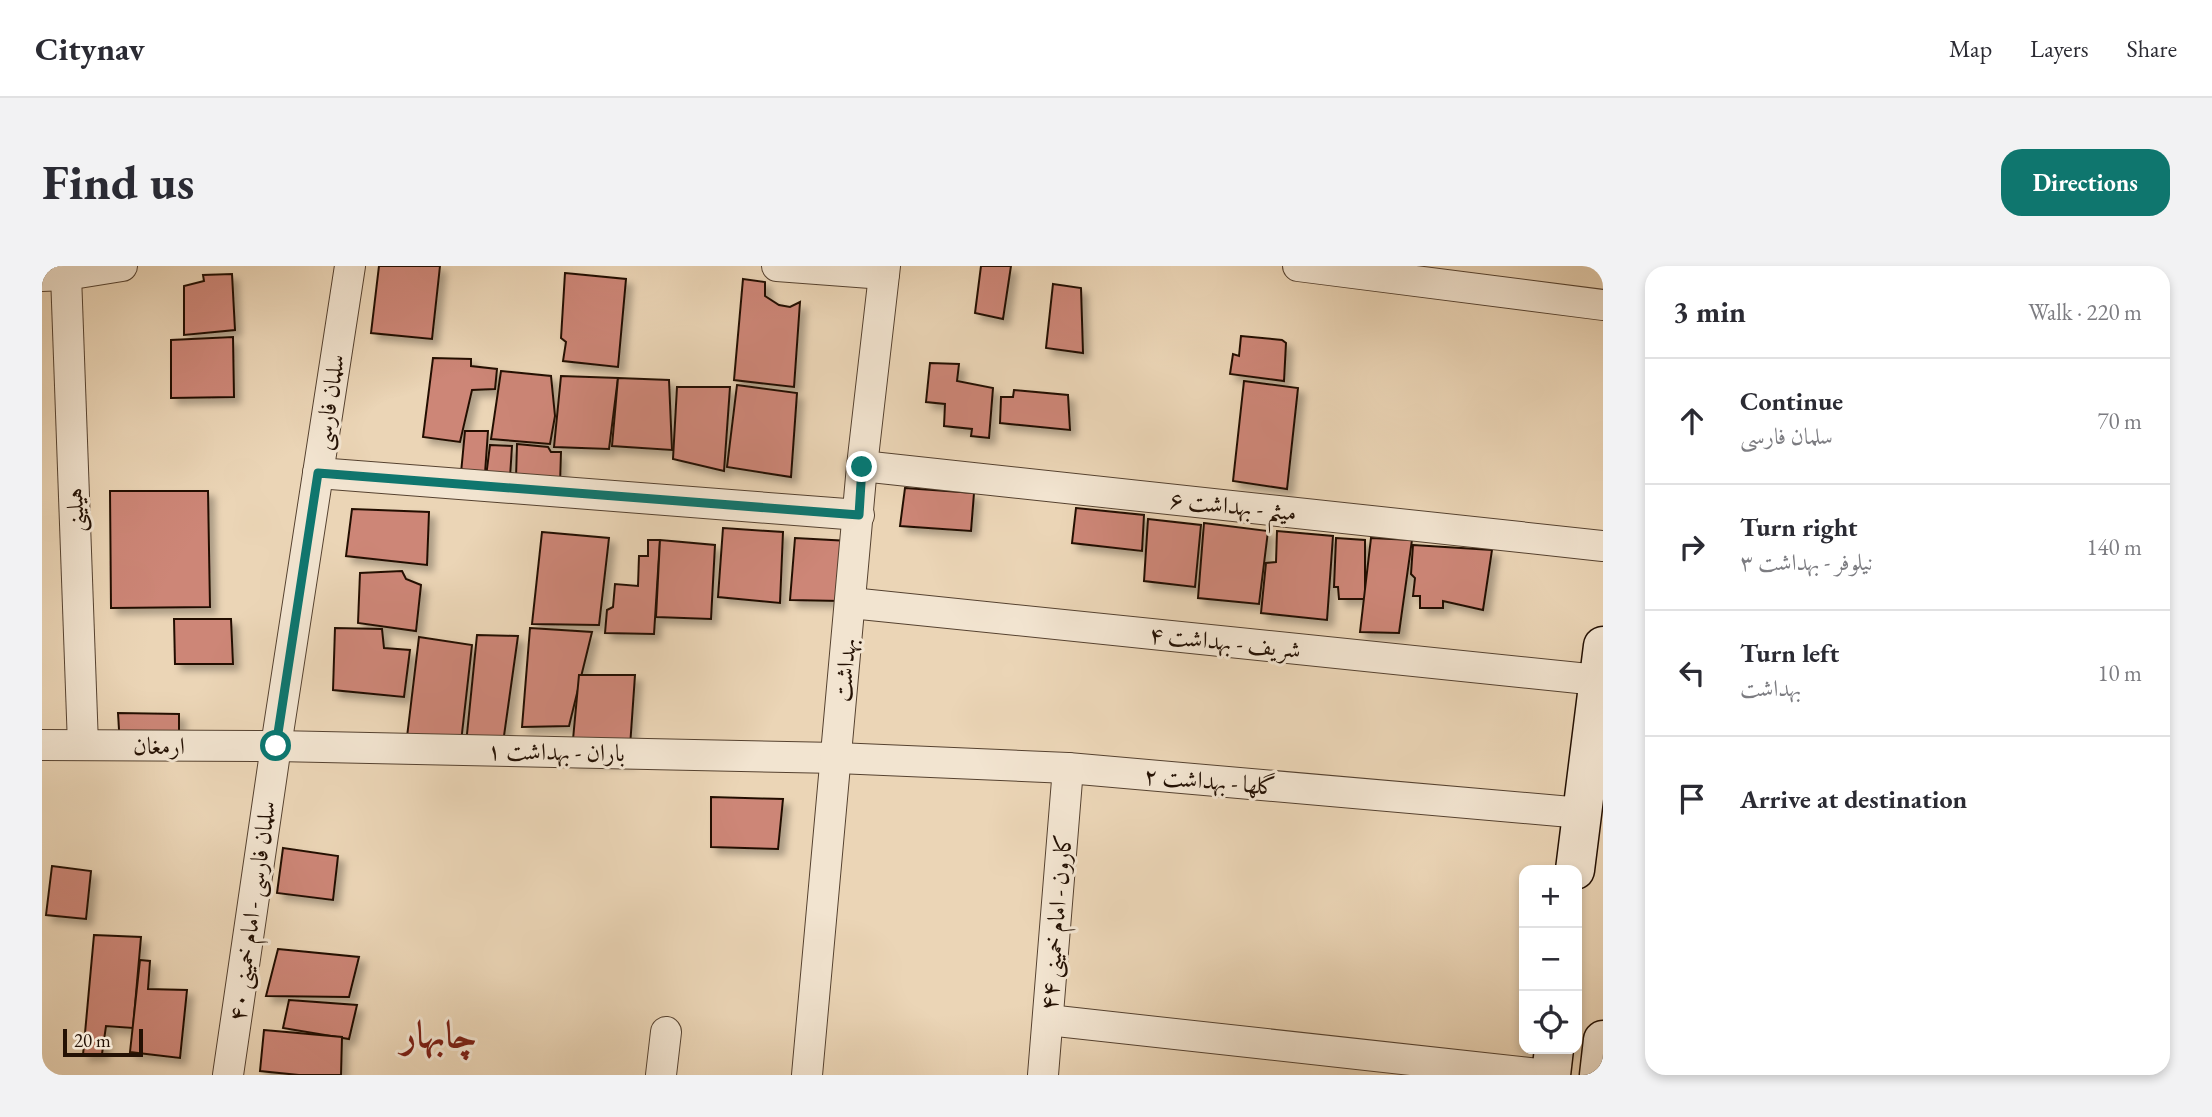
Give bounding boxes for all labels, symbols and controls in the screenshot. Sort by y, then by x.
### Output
text: Citynav [35,27,145,70]
text: Map [1949,33,1992,64]
text: Layers [2030,33,2089,64]
text: Share [2127,33,2177,64]
button: Directions [2001,149,2170,216]
text: Find us [42,150,194,214]
text: 3 min [1673,292,1746,331]
text: Walk · 220 m [2028,297,2142,327]
street label: سلمان فارسی [306,352,353,452]
text: Continue [1740,384,1843,418]
icon: ahead [1673,402,1711,440]
text: 70 m [2097,406,2142,436]
text: سلمان فارسی [1740,421,1833,451]
route end [846,451,877,482]
street label: میثم - بهداشت ۶ [1167,483,1298,537]
street label: هیلینی [58,487,93,533]
text: Turn right [1740,510,1858,544]
icon: right [1673,528,1711,566]
text: 140 m [2086,532,2142,562]
text: نیلوفر - بهداشت ۳ [1740,547,1873,577]
street label: شریف - بهداشت ۴ [1148,618,1302,666]
text: Turn left [1740,636,1839,670]
street label: بهداشت [826,637,863,703]
icon: left [1673,654,1711,692]
text: 10 m [2097,658,2142,688]
text: بهداشت [1740,673,1801,703]
street label: ارمغان [133,730,185,761]
route start [260,730,291,761]
street label: باران - بهداشت ۱ [487,735,625,768]
street label: گلها - بهداشت ۲ [1143,759,1277,802]
icon: arrive [1673,780,1711,818]
text: Arrive at destination [1740,782,1967,816]
street label: سلمان فارسی - امام خمینی ۴۰ [221,799,288,1024]
street label: کارون - امام خمینی ۴۴ [1032,832,1085,1012]
map controls [1519,865,1582,1054]
button: + [1519,865,1582,928]
button: − [1519,928,1582,991]
button: locate [1519,991,1582,1054]
district label: چابهار [397,1009,477,1061]
scale bar [63,1026,144,1058]
text: 20 m [74,1028,111,1053]

